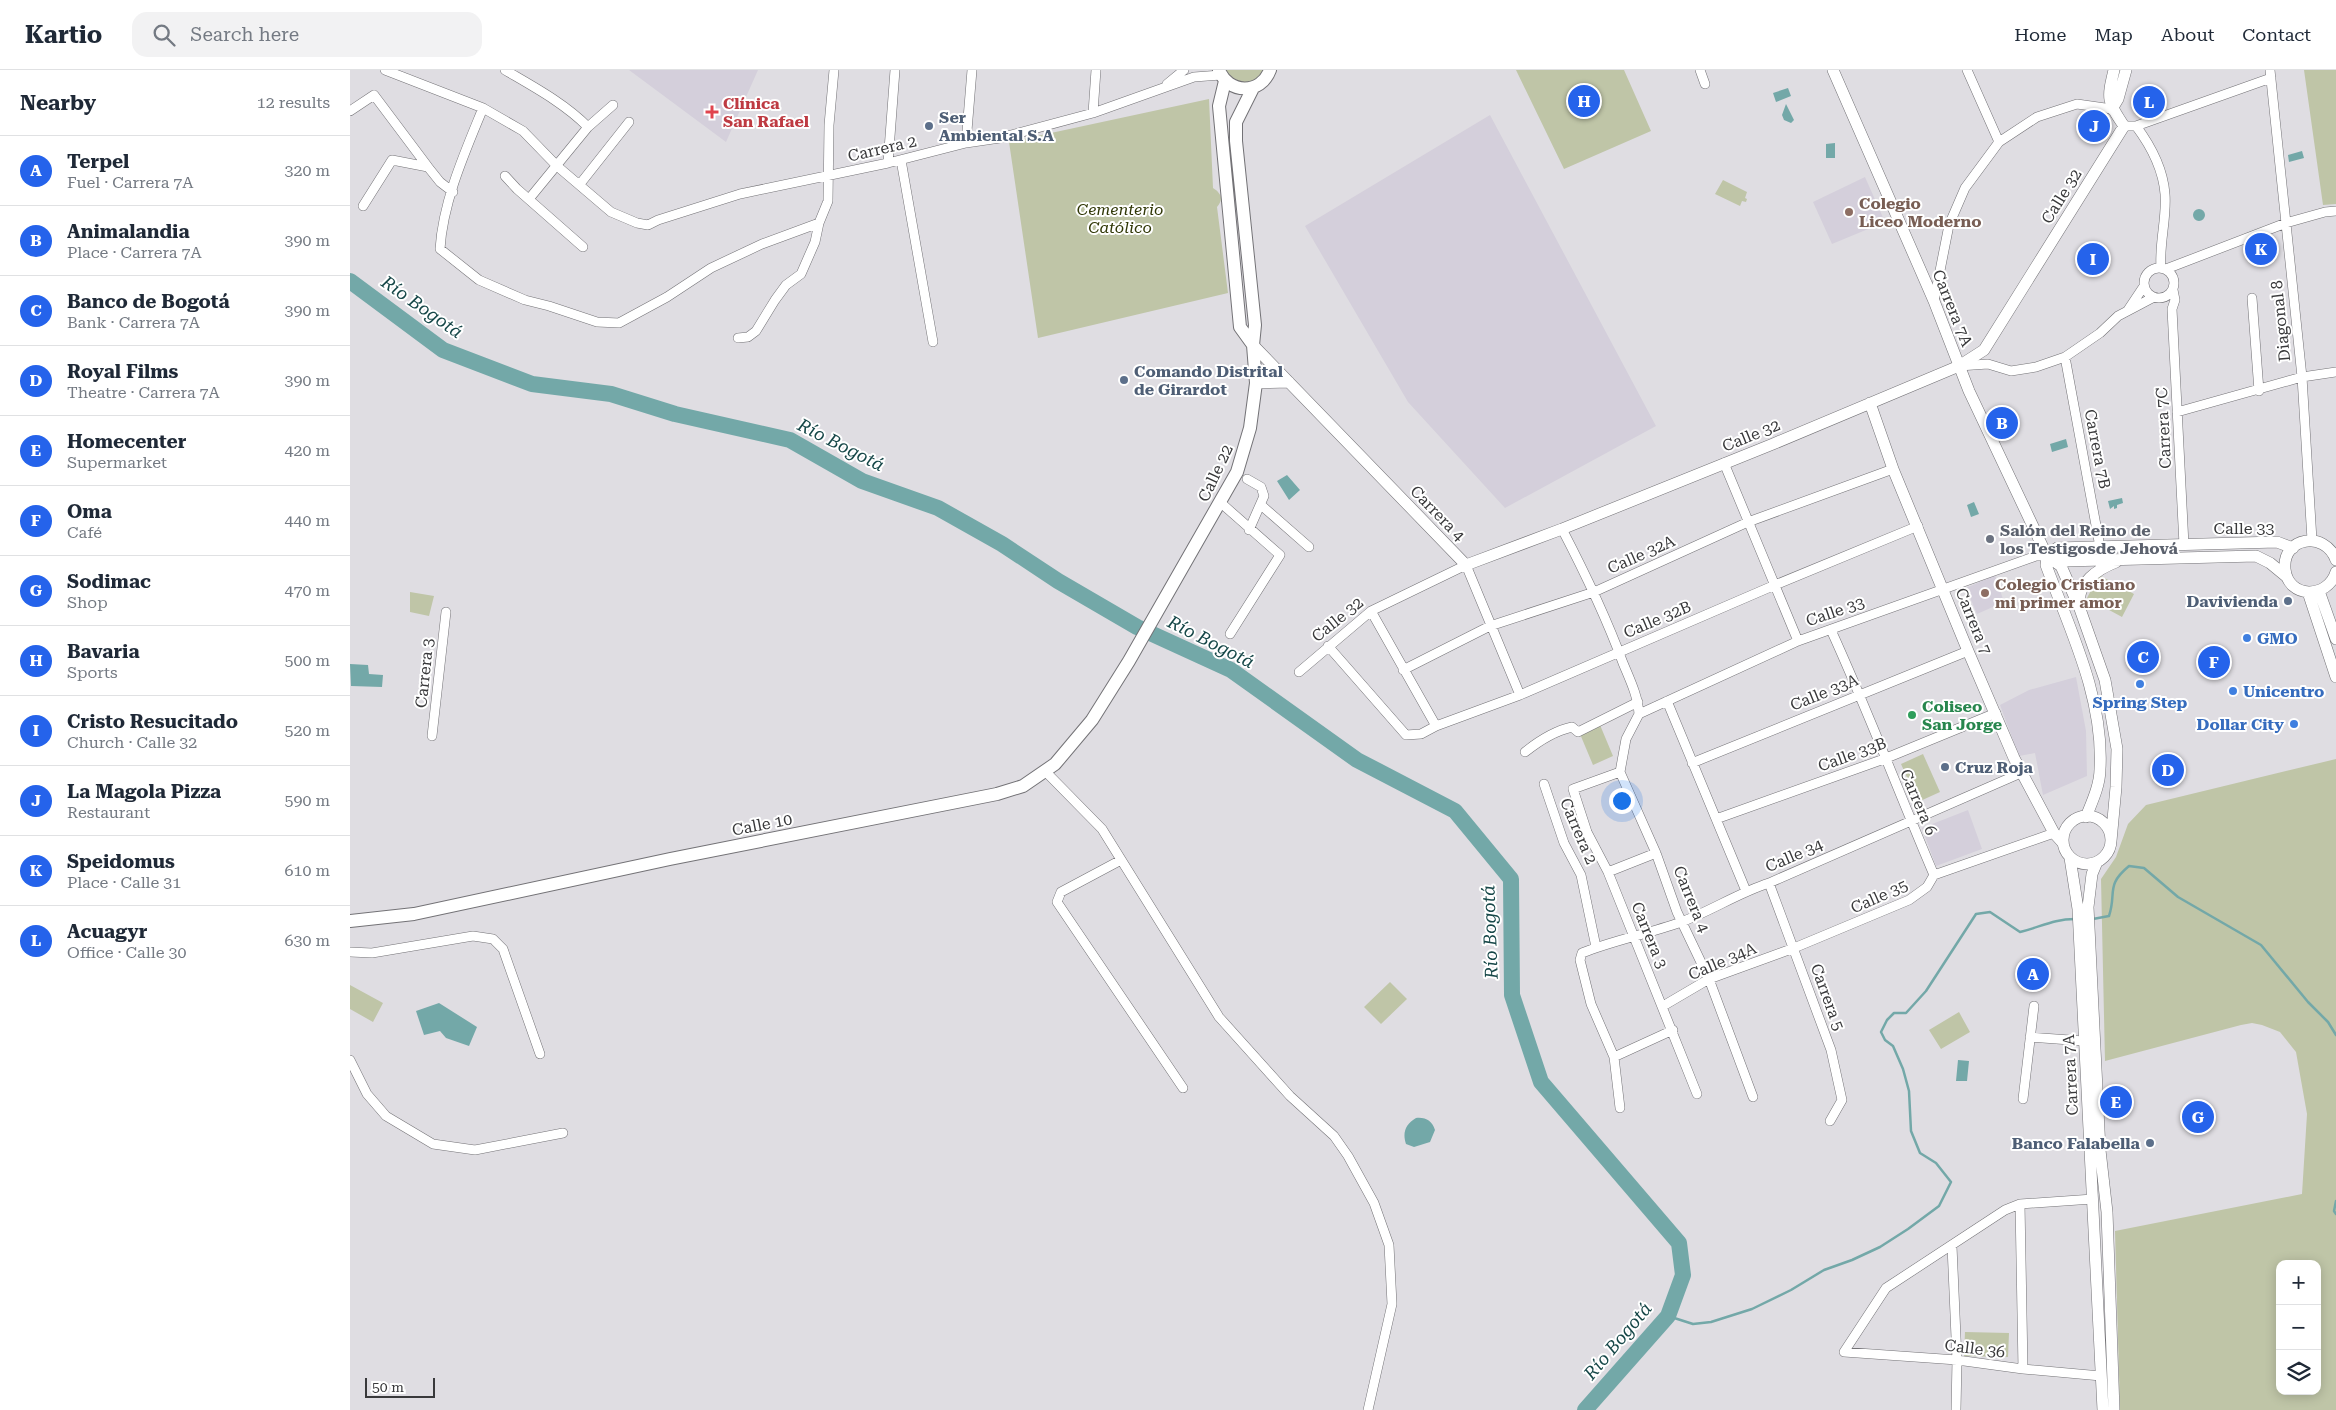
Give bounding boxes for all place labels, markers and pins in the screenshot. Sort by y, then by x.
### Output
pin: H [1568,82,1600,120]
pin: L [2133,83,2165,121]
place label: Clínica San Rafael [723,94,810,131]
marker: Clínica San Rafael [705,105,719,119]
pin: J [2078,107,2110,145]
place label: Ser Ambiental S.A [939,108,1054,145]
marker: Ser Ambiental S.A [923,120,935,132]
place label: Colegio Liceo Moderno [1859,194,1982,231]
marker: Colegio Liceo Moderno [1843,206,1855,218]
pin: K [2245,230,2277,268]
pin: I [2077,240,2109,278]
place label: Comando Distrital de Girardot [1134,362,1284,399]
marker: Comando Distrital de Girardot [1118,374,1130,386]
pin: B [1986,404,2018,442]
place label: Salón del Reino de los Testigosde Jehová [2000,521,2179,558]
marker: Salón del Reino de los Testigosde Jehová [1984,533,1996,545]
place label: Colegio Cristiano mi primer amor [1995,575,2135,612]
marker: Colegio Cristiano mi primer amor [1979,587,1991,599]
place label: Davivienda [2186,592,2279,611]
marker: Davivienda [2282,595,2294,607]
place label: GMO [2257,629,2298,648]
marker: GMO [2241,632,2253,644]
pin: C [2127,638,2159,676]
pin: F [2198,643,2230,681]
marker: Spring Step [2134,678,2146,690]
place label: Unicentro [2243,682,2324,701]
marker: Unicentro [2227,685,2239,697]
place label: Spring Step [2093,693,2188,712]
place label: Coliseo San Jorge [1922,697,2002,734]
marker: Coliseo San Jorge [1906,709,1918,721]
place label: Dollar City [2197,715,2284,734]
marker: Dollar City [2288,718,2300,730]
pin: D [2152,751,2184,789]
place label: Cruz Roja [1955,758,2033,777]
marker: Cruz Roja [1939,761,1951,773]
pin: A [2017,955,2049,993]
pin: E [2100,1083,2132,1121]
pin: G [2182,1098,2214,1136]
place label: Banco Falabella [2012,1134,2141,1153]
marker: Banco Falabella [2144,1137,2156,1149]

